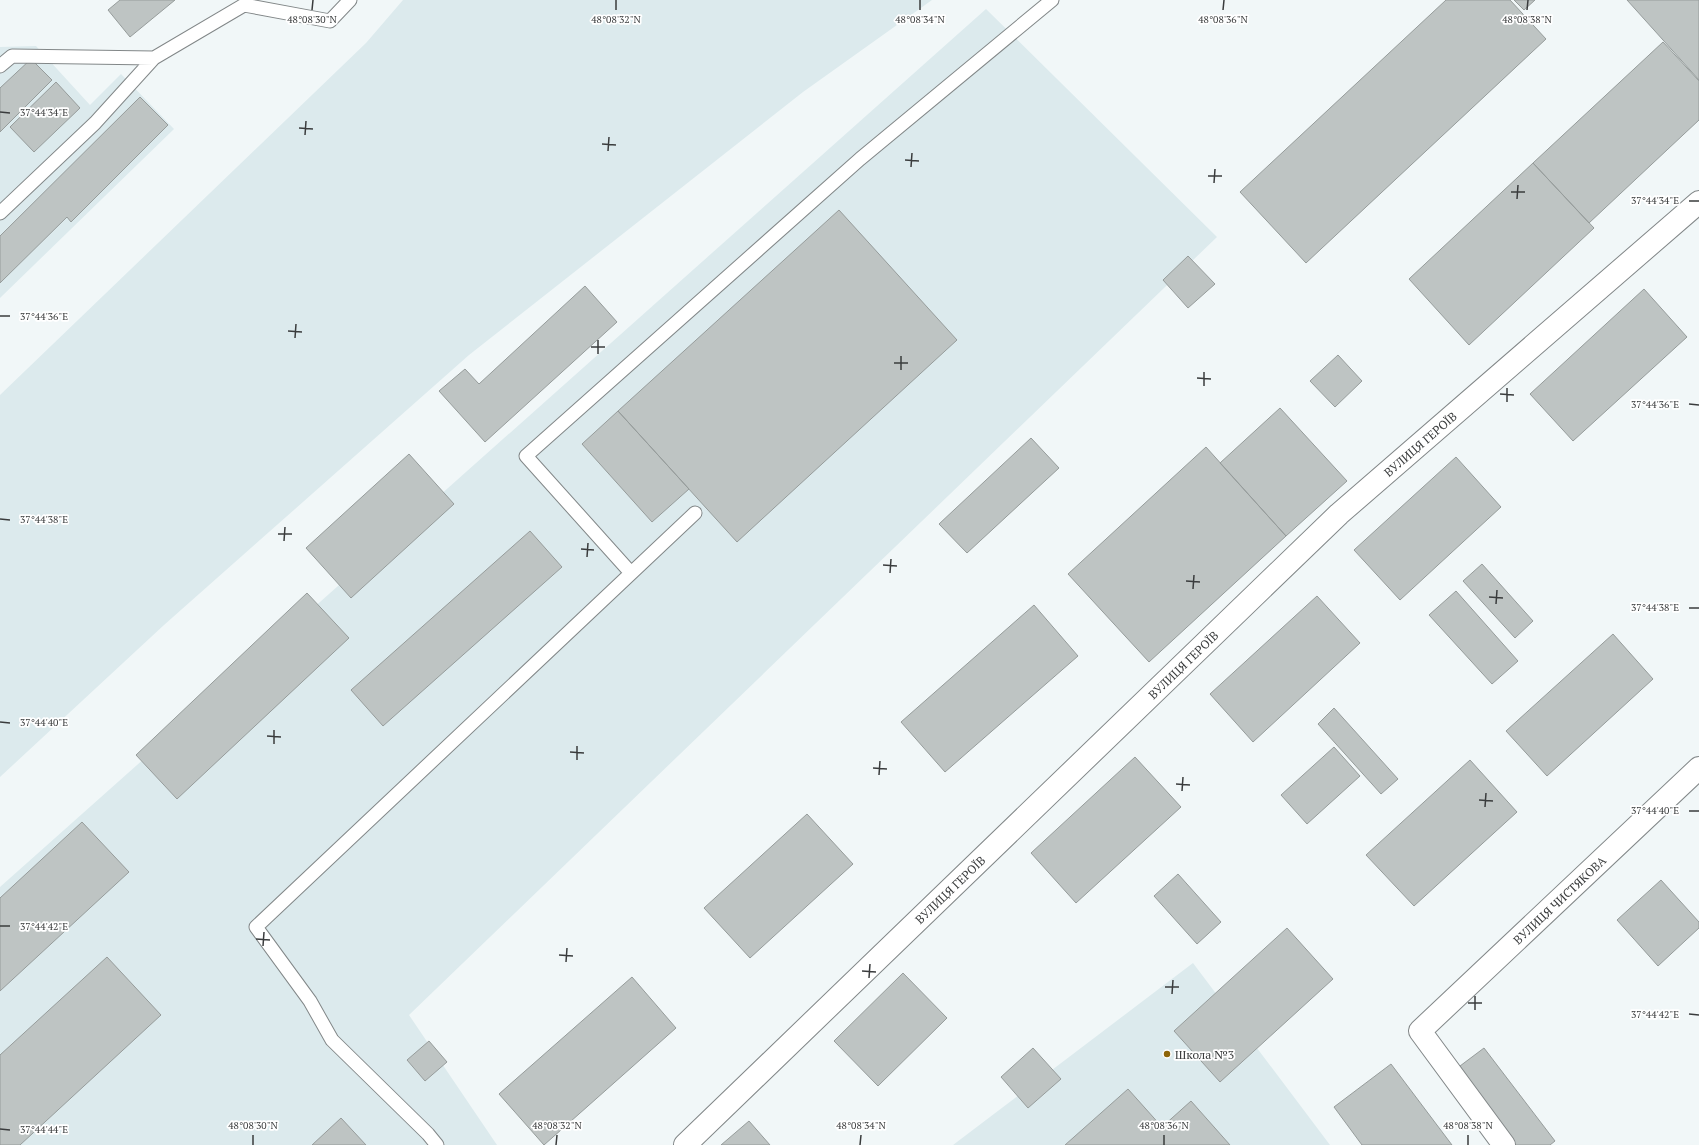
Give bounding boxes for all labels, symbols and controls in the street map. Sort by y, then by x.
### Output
text: 48°08'30"N [287,13,337,26]
text: 48°08'32"N [591,13,641,26]
text: 48°08'34"N [895,13,945,26]
text: 48°08'36"N [1198,13,1248,26]
text: 48°08'38"N [1502,13,1552,26]
text: 37°44'34"E [20,106,68,119]
text: 37°44'34"E [1631,194,1679,207]
text: 37°44'36"E [20,310,68,323]
text: 37°44'36"E [1631,398,1679,411]
street label: ВУЛИЦЯ ГЕРОЇВ [1381,408,1460,479]
text: 37°44'38"E [20,513,68,526]
text: 37°44'38"E [1631,601,1679,614]
street label: ВУЛИЦЯ ГЕРОЇВ [1145,627,1221,702]
text: 37°44'40"E [20,716,68,729]
text: 37°44'40"E [1631,804,1679,817]
street label: ВУЛИЦЯ ГЕРОЇВ [912,852,988,927]
street label: ВУЛИЦЯ ЧИСТЯКОВА [1510,852,1609,947]
text: 37°44'42"E [20,920,68,933]
text: 37°44'42"E [1631,1008,1679,1021]
place label: Школа №3 [1175,1047,1234,1062]
marker: Школа №3 [1162,1049,1172,1059]
text: 48°08'30"N [228,1119,278,1132]
text: 48°08'32"N [532,1119,582,1132]
text: 48°08'34"N [836,1119,886,1132]
text: 48°08'36"N [1139,1119,1189,1132]
text: 48°08'38"N [1443,1119,1493,1132]
text: 37°44'44"E [20,1123,68,1136]

